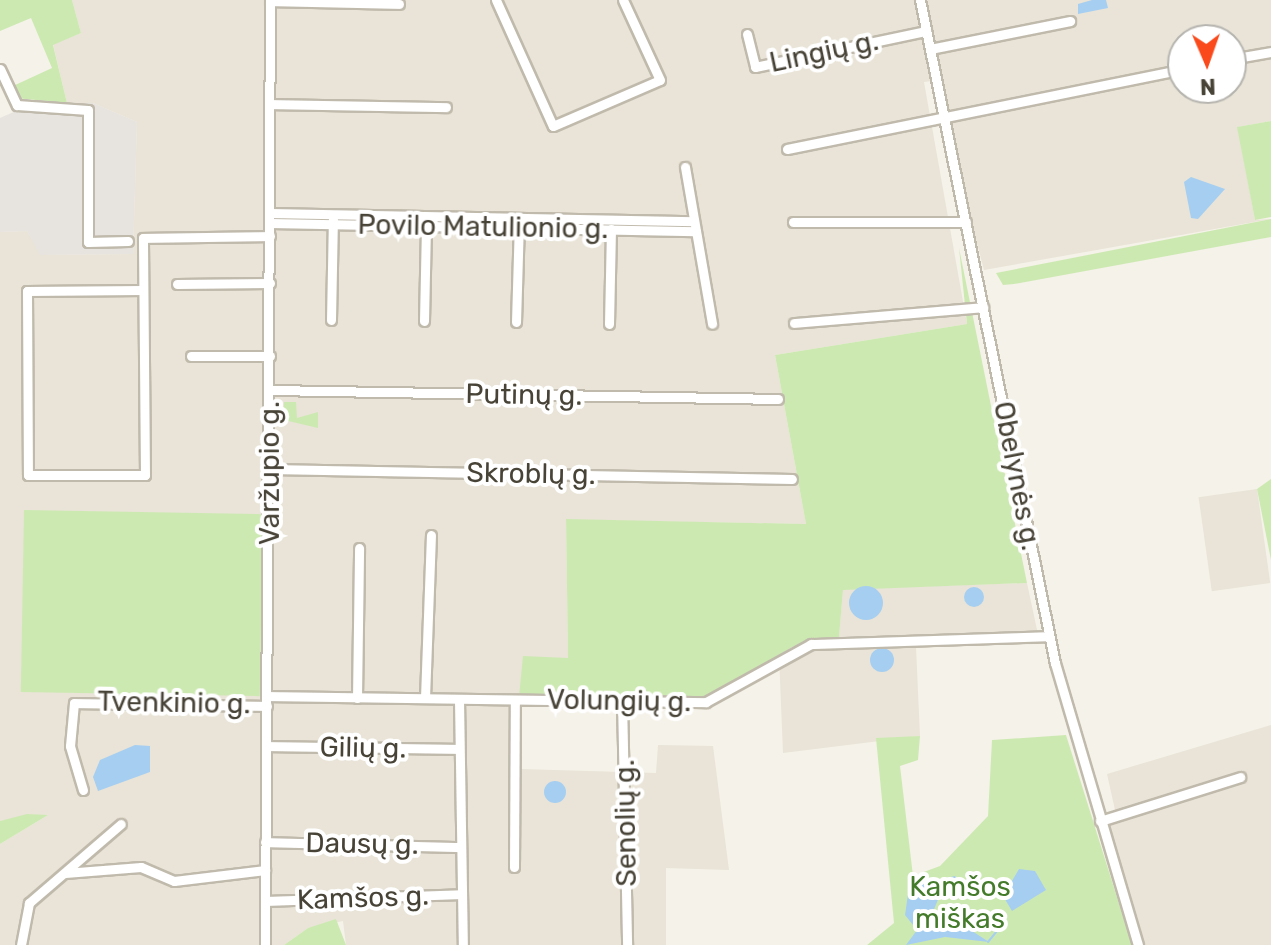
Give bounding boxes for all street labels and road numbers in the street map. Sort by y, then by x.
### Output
street label: Lingių g. [766,24,882,80]
street label: Povilo Matulionio g. [357,208,609,246]
street label: Putinų g. [465,377,583,413]
street label: Obelynės g. [986,399,1048,553]
street label: Varžupio g. [253,401,287,545]
street label: Skroblų g. [466,456,596,492]
street label: Volungių g. [546,683,692,719]
street label: Tvenkinio g. [97,685,251,721]
street label: Gilių g. [319,730,407,766]
street label: Senolių g. [608,759,644,887]
street label: Dausų g. [305,826,419,862]
street label: Kamšos g. [296,879,430,917]

